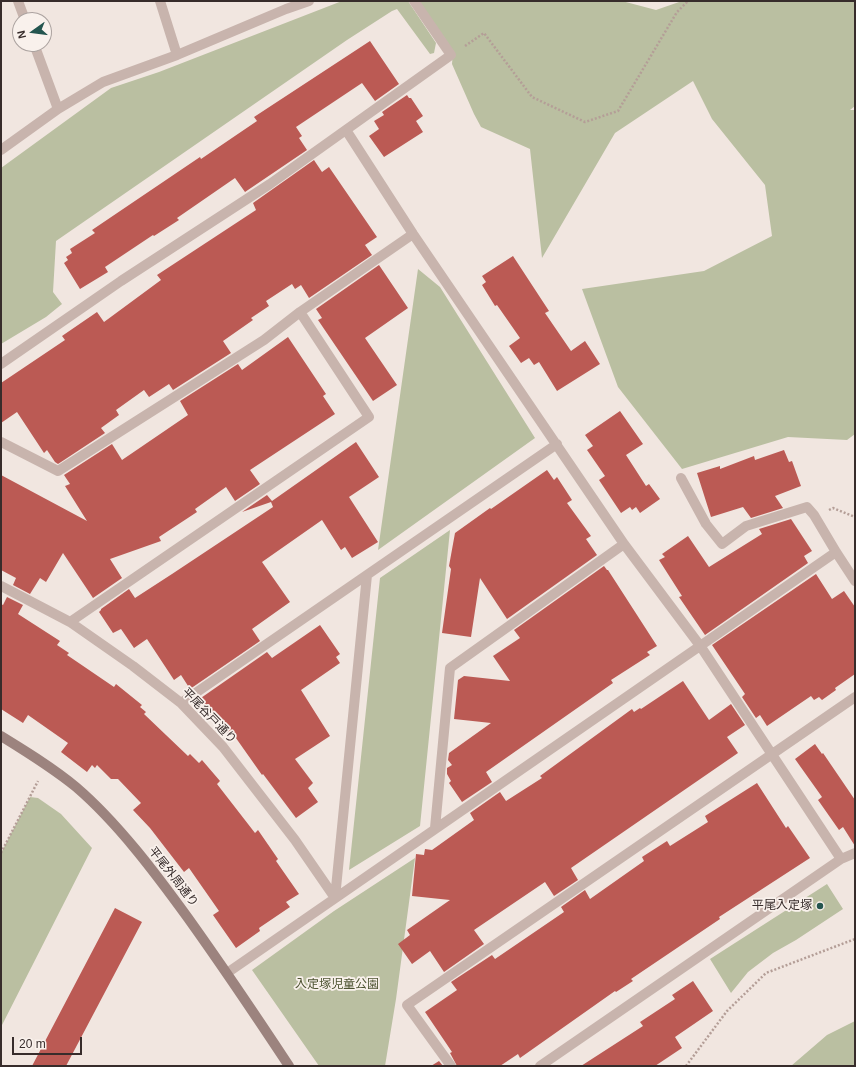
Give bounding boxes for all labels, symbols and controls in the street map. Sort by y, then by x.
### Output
north arrow [12,12,52,52]
text: N [15,29,28,40]
street label: 平尾谷戸通り [179,685,239,747]
street label: 平尾外周通り [145,844,201,910]
place label: 平尾入定塚 [752,899,812,913]
marker: 平尾入定塚 [815,901,825,911]
park label: 入定塚児童公園 [295,978,379,992]
scale bar [14,1029,84,1055]
text: 20 m [19,1037,46,1051]

